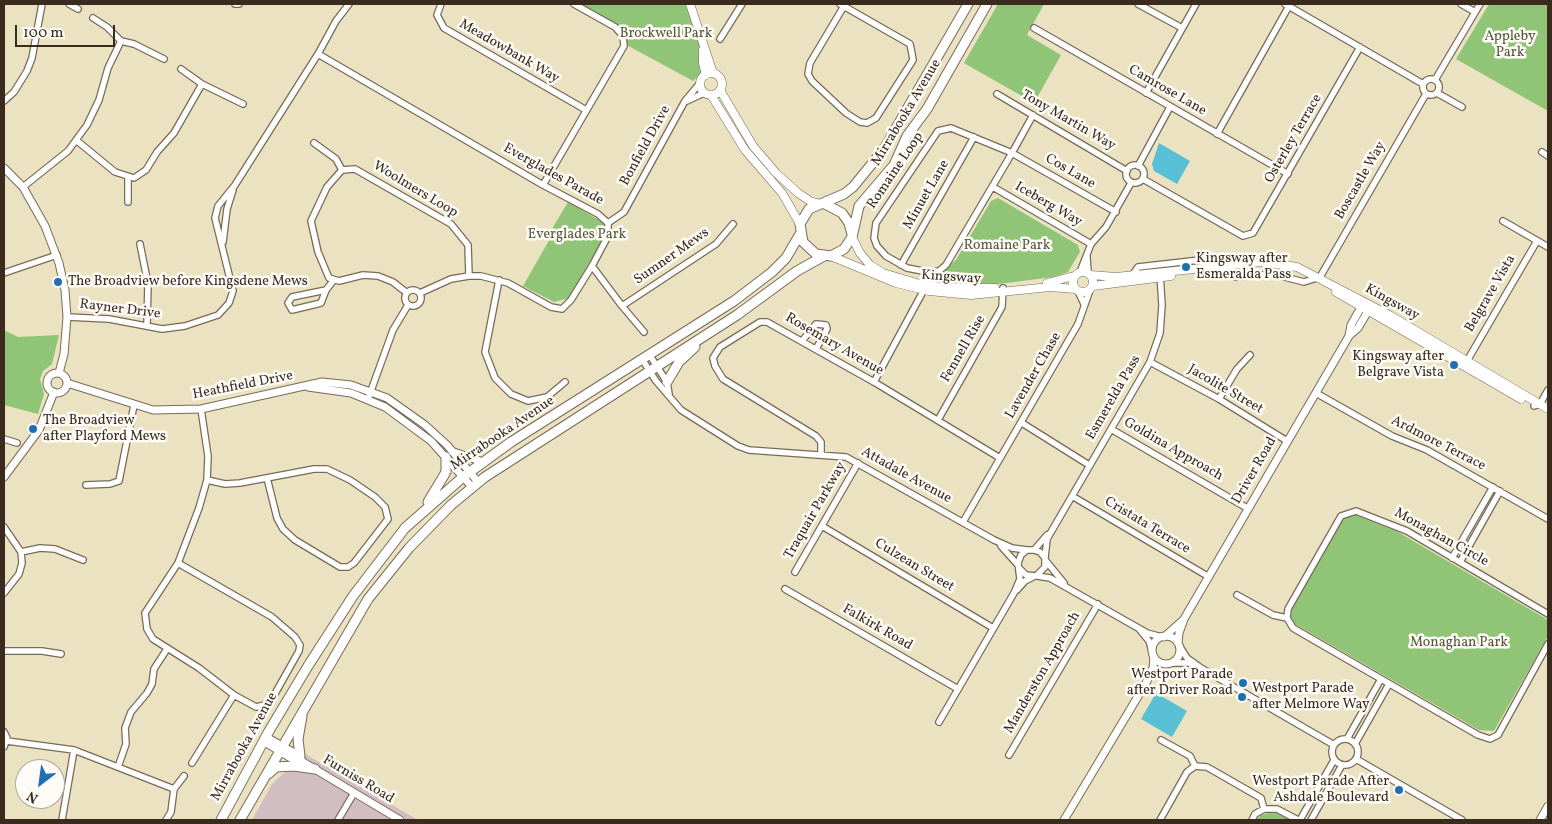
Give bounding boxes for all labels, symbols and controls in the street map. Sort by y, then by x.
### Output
scale bar [18,15,118,47]
street label: Meadowbank Way [456,16,562,88]
text: 100 m [23,23,63,44]
park label: Brockwell Park [620,26,712,42]
park label: Appleby Park [1484,29,1536,62]
street label: Mirrabooka Avenue [868,57,946,169]
street label: Camrose Lane [1125,62,1209,120]
street label: Tony Martin Way [1018,87,1118,155]
street label: Osterley Terrace [1262,91,1326,187]
street label: Bonfield Drive [617,103,675,189]
street label: Romaine Loop [864,129,928,213]
street label: Boscastle Way [1332,139,1390,223]
street label: Everglades Parade [500,140,606,210]
street label: Cos Lane [1042,151,1098,193]
street label: Minuet Lane [900,157,954,233]
street label: Woolmers Loop [369,158,461,222]
street label: Iceberg Way [1011,179,1085,231]
street label: Sumner Mews [631,225,713,289]
park label: Everglades Park [528,227,626,243]
park label: Romaine Park [964,238,1050,254]
place label: Kingsway after Esmeralda Pass [1196,251,1291,284]
street label: Belgrave Vista [1462,252,1520,336]
marker: Kingsway after Esmeralda Pass [1180,261,1192,273]
street label: Kingsway [921,268,981,288]
place label: The Broadview before Kingsdene Mews [68,274,308,290]
marker: The Broadview before Kingsdene Mews [52,276,64,288]
street label: Kingsway [1362,281,1422,325]
street label: Rayner Drive [79,297,161,323]
street label: Rosemary Avenue [782,310,886,380]
street label: Fennell Rise [938,312,990,386]
street label: Lavender Chase [1002,330,1066,422]
place label: Kingsway after Belgrave Vista [1352,349,1444,382]
street label: Esmerelda Pass [1083,353,1145,443]
marker: Kingsway after Belgrave Vista [1448,359,1460,371]
street label: Jacolite Street [1184,362,1266,418]
street label: Heathfield Drive [191,368,295,404]
street label: Mirrabooka Avenue [448,393,558,475]
place label: The Broadview after Playford Mews [43,413,166,446]
street label: Ardmore Terrace [1388,413,1488,475]
street label: Goldina Approach [1120,415,1226,485]
marker: The Broadview after Playford Mews [27,423,39,435]
street label: Driver Road [1229,435,1281,507]
street label: Attadale Avenue [858,444,954,508]
street label: Traquair Parkway [781,459,851,563]
street label: Cristata Terrace [1101,494,1193,558]
street label: Monaghan Circle [1391,505,1491,571]
street label: Culzean Street [871,536,957,596]
street label: Falkirk Road [839,601,915,655]
street label: Manderston Approach [1001,609,1085,737]
park label: Monaghan Park [1410,635,1508,651]
place label: Westport Parade after Driver Road [1127,667,1233,700]
marker: Westport Parade after Driver Road [1237,677,1249,689]
place label: Westport Parade after Melmore Way [1252,681,1370,714]
street label: Mirrabooka Avenue [208,690,282,804]
marker: Westport Parade after Melmore Way [1236,691,1248,703]
street label: Furniss Road [319,752,397,808]
north arrow [15,759,65,809]
place label: Westport Parade After Ashdale Boulevard [1252,774,1389,806]
marker: Westport Parade After Ashdale Boulevard [1393,784,1405,796]
text: N [24,786,42,807]

